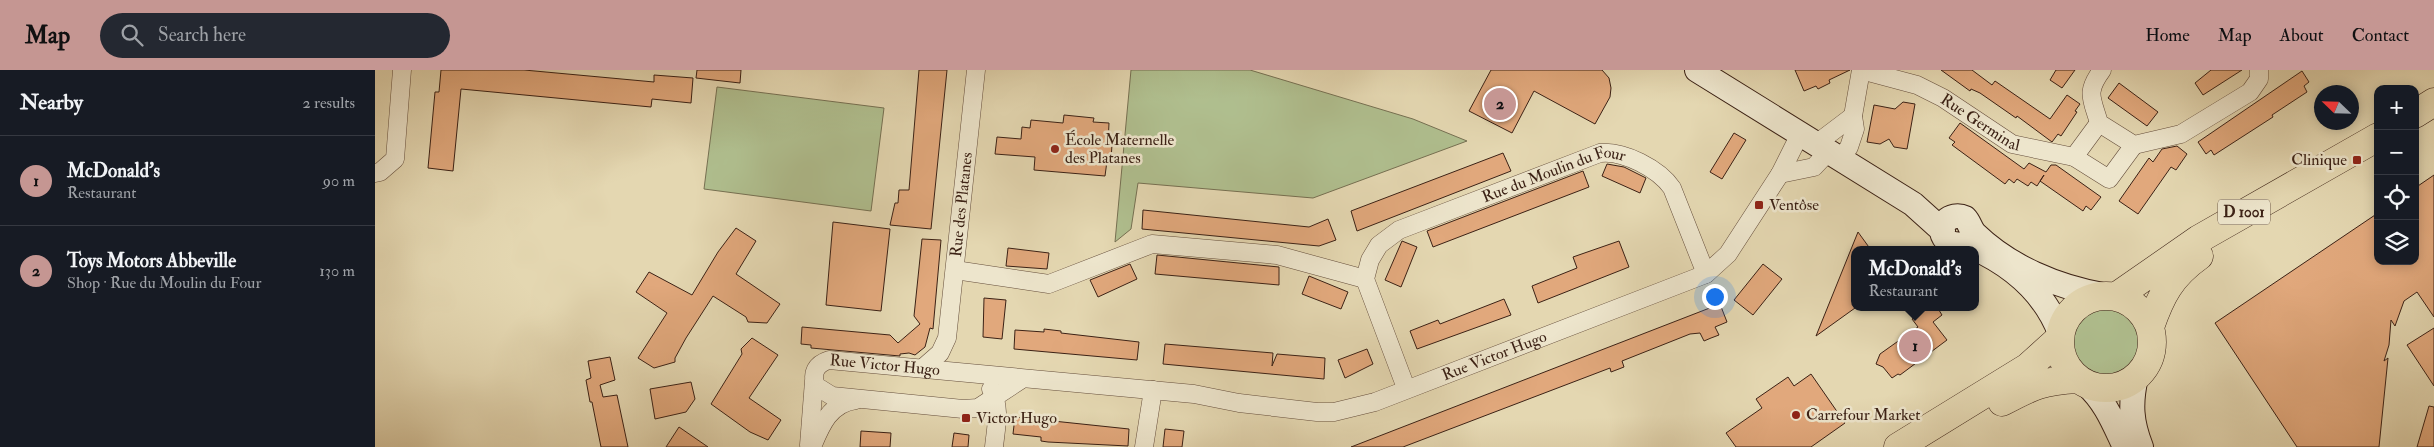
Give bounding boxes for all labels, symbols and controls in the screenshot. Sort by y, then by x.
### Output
search box [100,13,450,58]
text: Map [25,20,70,51]
icon: search [118,21,146,49]
text: Search here [158,23,246,47]
text: Home [2145,24,2190,47]
text: Map [2218,24,2252,47]
text: About [2280,24,2324,47]
text: Contact [2352,24,2409,47]
pin: 2 [1484,85,1516,123]
north arrow [2314,85,2359,130]
map controls [2374,85,2419,265]
button: + [2374,85,2419,130]
text: Nearby [20,89,83,116]
street label: Rue Germinal [1937,89,2022,155]
text: 2 results [302,93,355,113]
place label: École Maternelle des Platanes [1065,129,1175,168]
button: − [2374,130,2419,175]
street label: Rue du Moulin du Four [1479,142,1628,207]
marker: École Maternelle des Platanes [1049,143,1061,155]
place label: Clinique [2291,150,2347,170]
street label: Rue des Platanes [946,151,977,258]
marker: Clinique [2351,154,2363,166]
text: McDonald's [67,159,160,183]
text: 1 [33,171,39,191]
text: 90 m [323,171,355,191]
button: locate [2374,175,2419,220]
text: Restaurant [67,183,136,203]
place label: Ventôse [1769,195,1819,215]
marker: Ventôse [1753,199,1765,211]
road number: D 1001 [2218,200,2270,224]
button: layers [2374,220,2419,265]
popup [1851,246,1979,311]
text: Toys Motors Abbeville [67,249,236,273]
text: McDonald's [1868,257,1962,281]
text: 2 [32,261,40,281]
text: 130 m [319,261,355,281]
text: Shop · Rue du Moulin du Four [67,273,261,293]
text: Restaurant [1868,281,1938,301]
your location [1702,284,1728,310]
street label: Rue Victor Hugo [1439,326,1550,385]
pin: 1 [1899,327,1931,365]
street label: Rue Victor Hugo [829,350,941,380]
place label: Carrefour Market [1806,405,1920,425]
place label: Victor Hugo [976,408,1057,428]
marker: Carrefour Market [1790,409,1802,421]
marker: Victor Hugo [960,412,972,424]

